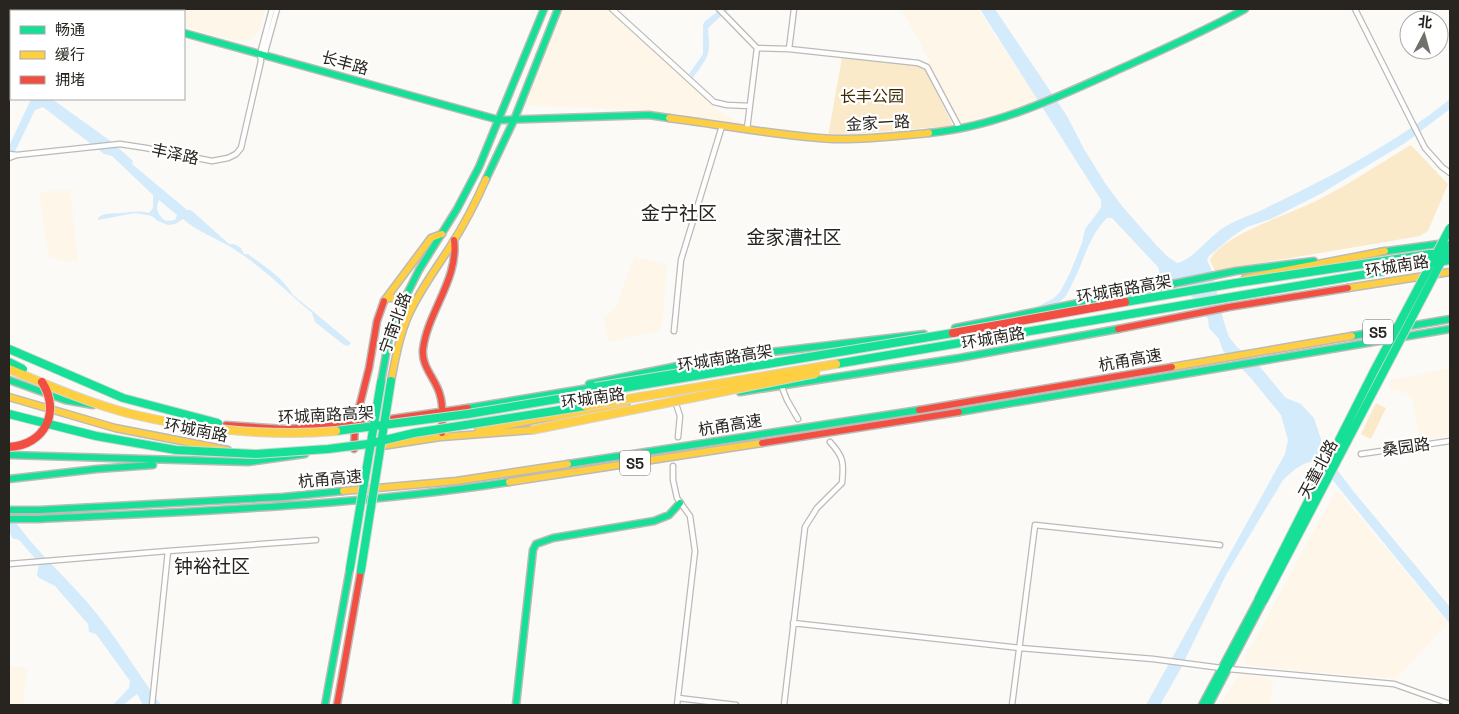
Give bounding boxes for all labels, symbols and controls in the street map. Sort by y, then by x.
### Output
legend [10,10,185,100]
north arrow [1399,10,1449,60]
text: 北 [1417,12,1433,32]
text: 畅通 [55,20,85,39]
text: 缓行 [55,45,85,64]
street label: 长丰路 [319,47,371,79]
text: 拥堵 [55,70,85,89]
park label: 长丰公园 [840,86,904,107]
street label: 金家一路 [845,111,911,135]
street label: 丰泽路 [149,139,201,169]
district label: 金宁社区 [641,201,717,226]
district label: 金家漕社区 [746,225,842,250]
street label: 环城南路 [1364,251,1430,281]
street label: 环城南路高架 [1075,270,1173,308]
street label: 宁南北路 [374,289,416,357]
road number: S5 [1363,320,1393,344]
street label: 环城南路 [960,322,1026,354]
street label: 环城南路高架 [676,340,774,376]
street label: 杭甬高速 [1097,344,1163,376]
street label: 环城南路 [560,383,626,413]
street label: 环城南路高架 [278,402,374,428]
street label: 杭甬高速 [697,410,763,440]
street label: 环城南路 [163,414,229,446]
street label: 桑园路 [1381,433,1431,461]
street label: 天童北路 [1294,436,1342,502]
road number: S5 [620,450,650,476]
street label: 杭甬高速 [297,466,363,492]
district label: 钟裕社区 [174,554,250,579]

